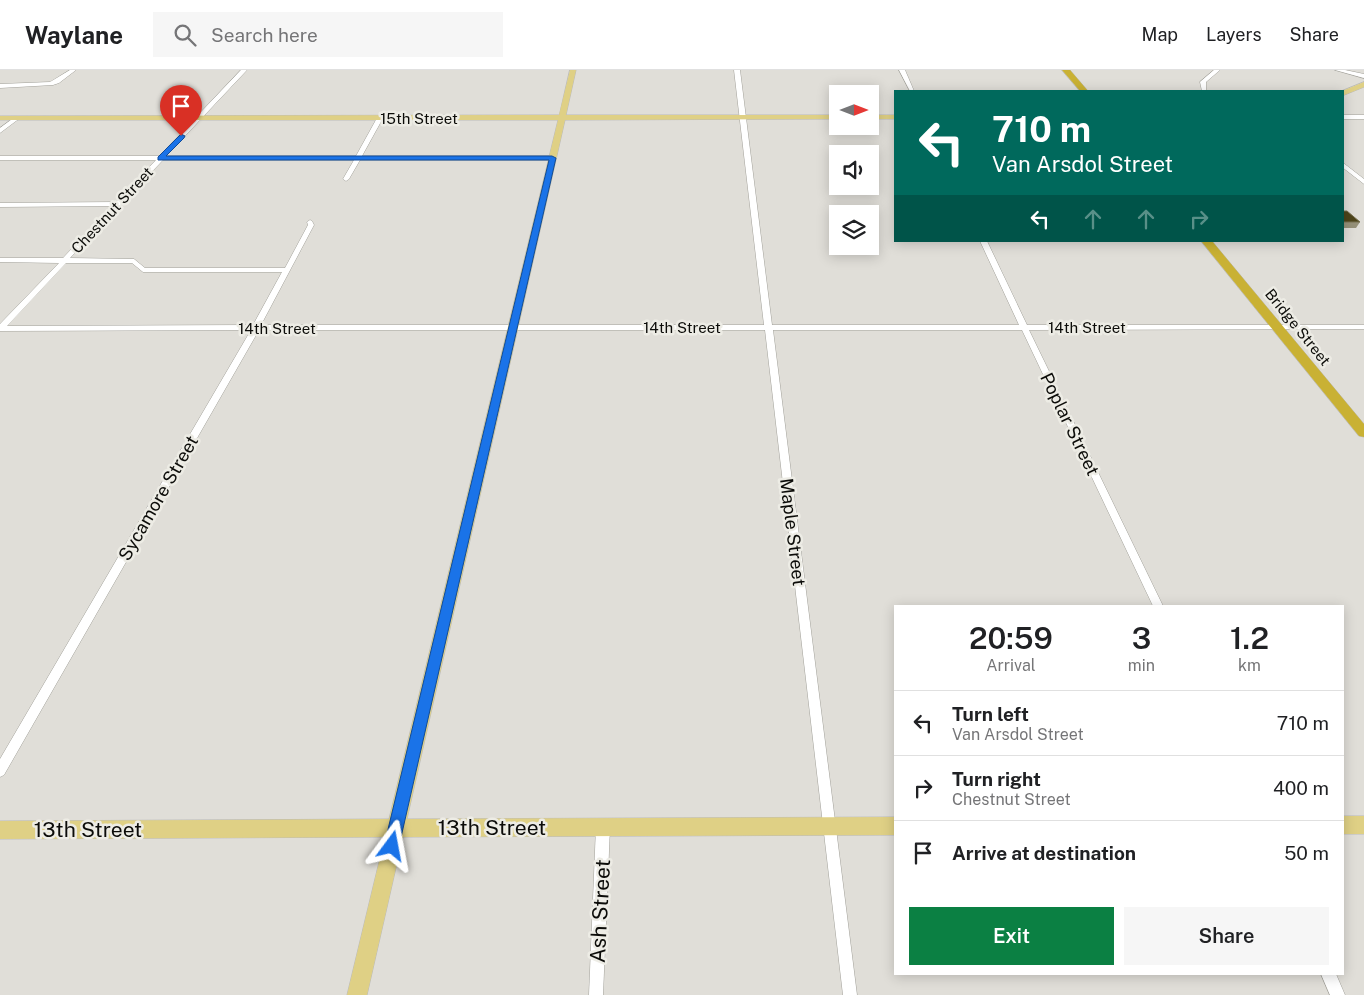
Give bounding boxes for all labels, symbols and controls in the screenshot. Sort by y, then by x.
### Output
search box [153,12,503,57]
text: Waylane [25,21,123,49]
icon: search [171,21,199,49]
text: Search here [211,24,318,46]
text: Map [1142,24,1178,45]
text: Layers [1206,24,1262,45]
text: Share [1290,24,1339,45]
pin [160,85,202,136]
north arrow [829,85,879,135]
map controls [829,85,879,255]
icon: arrive [167,92,195,120]
text: 710 m [992,109,1091,150]
street label: 15th Street [380,110,458,127]
icon: left [909,110,974,175]
button: sound [829,145,879,195]
text: Van Arsdol Street [992,151,1173,177]
street label: Chestnut Street [68,163,156,257]
button: layers [829,205,879,255]
icon: left [1026,205,1054,233]
icon: ahead [1079,205,1107,233]
icon: ahead [1132,205,1160,233]
icon: right [1185,205,1213,233]
street label: Bridge Street [1262,285,1334,369]
street label: 14th Street [643,319,721,336]
street label: 14th Street [1048,319,1126,336]
street label: 14th Street [238,320,316,337]
street label: Poplar Street [1036,369,1104,479]
street label: Sycamore Street [114,432,202,564]
street label: Maple Street [776,477,810,587]
text: 20:59 [969,620,1053,656]
text: 3 [1132,620,1151,656]
text: 1.2 [1230,620,1269,656]
text: Arrival [986,656,1036,675]
text: min [1128,656,1155,675]
text: km [1238,656,1261,675]
text: Turn left [952,703,1029,725]
icon: left [909,709,937,737]
text: 710 m [1277,712,1329,734]
text: Van Arsdol Street [952,725,1084,744]
text: Turn right [952,768,1041,790]
icon: right [909,774,937,802]
text: 400 m [1273,777,1329,799]
text: Chestnut Street [952,790,1071,809]
street label: 13th Street [438,815,546,840]
street label: 13th Street [34,817,142,842]
position arrow [365,819,417,871]
icon: arrive [909,839,937,867]
text: Arrive at destination [952,842,1136,864]
text: 50 m [1284,842,1329,864]
street label: Ash Street [585,859,615,963]
button: Exit [909,907,1114,965]
button: Share [1124,907,1329,965]

